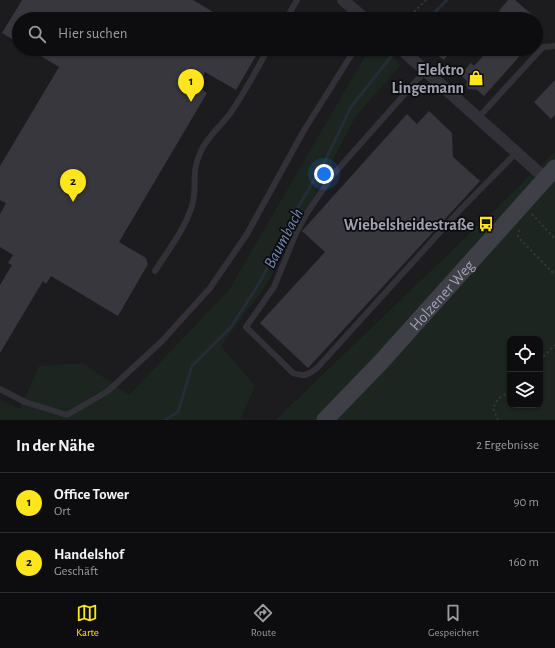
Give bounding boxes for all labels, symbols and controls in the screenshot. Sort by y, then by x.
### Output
search box [12,12,543,56]
icon: search [26,23,48,45]
text: Hier suchen [58,26,128,41]
place label: Elektro Lingemann [392,62,464,96]
pin: 1 [178,69,204,102]
shop icon: Elektro Lingemann [467,69,485,87]
your location [314,164,334,184]
pin: 2 [60,169,86,202]
water label: Baumbach [261,206,306,271]
bus stop icon: Wiebelsheidestraße [477,215,495,233]
place label: Wiebelsheidestraße [344,217,474,233]
street label: Holzener Weg [407,257,478,334]
map controls [507,336,543,408]
button: locate [507,336,543,372]
button: layers [507,372,543,408]
text: In der Nähe [16,437,95,454]
text: 2 Ergebnisse [476,439,539,452]
text: Office Tower [54,487,129,502]
text: 1 [27,496,31,509]
text: 90 m [513,496,539,509]
text: Ort [54,505,71,518]
text: Handelshof [54,547,124,562]
text: 2 [26,556,32,569]
text: 160 m [509,556,539,569]
text: Geschäft [54,565,98,578]
tab: Karte [76,602,99,639]
tab: Route [251,602,276,639]
tab: Gespeichert [428,602,479,639]

